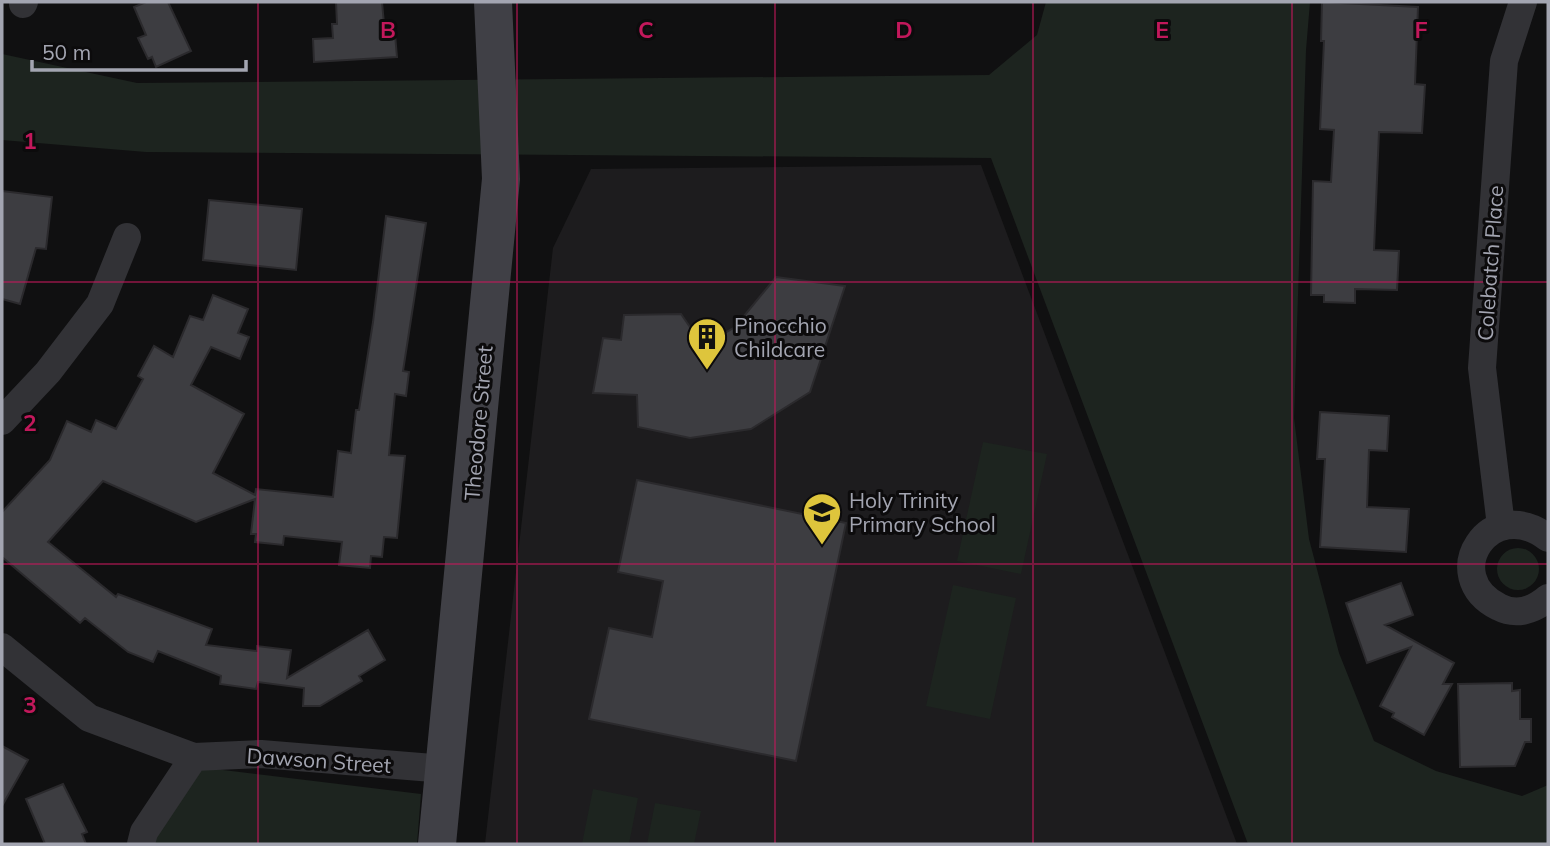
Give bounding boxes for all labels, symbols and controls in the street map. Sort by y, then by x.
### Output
text: B [380,15,396,44]
text: C [638,15,654,44]
text: D [895,15,913,44]
text: E [1155,15,1169,44]
text: F [1414,15,1428,44]
scale bar [32,28,245,72]
text: 50 m [42,39,91,65]
text: 1 [23,126,37,155]
street label: Colebatch Place [1472,185,1508,341]
place label: Pinocchio Childcare [734,312,827,362]
building icon: Pinocchio Childcare [686,316,728,371]
street label: Theodore Street [458,344,498,502]
text: 2 [23,408,37,437]
place label: Holy Trinity Primary School [849,487,996,537]
school or university icon: Holy Trinity Primary School [801,491,843,546]
text: 3 [23,690,37,719]
street label: Dawson Street [246,742,392,778]

